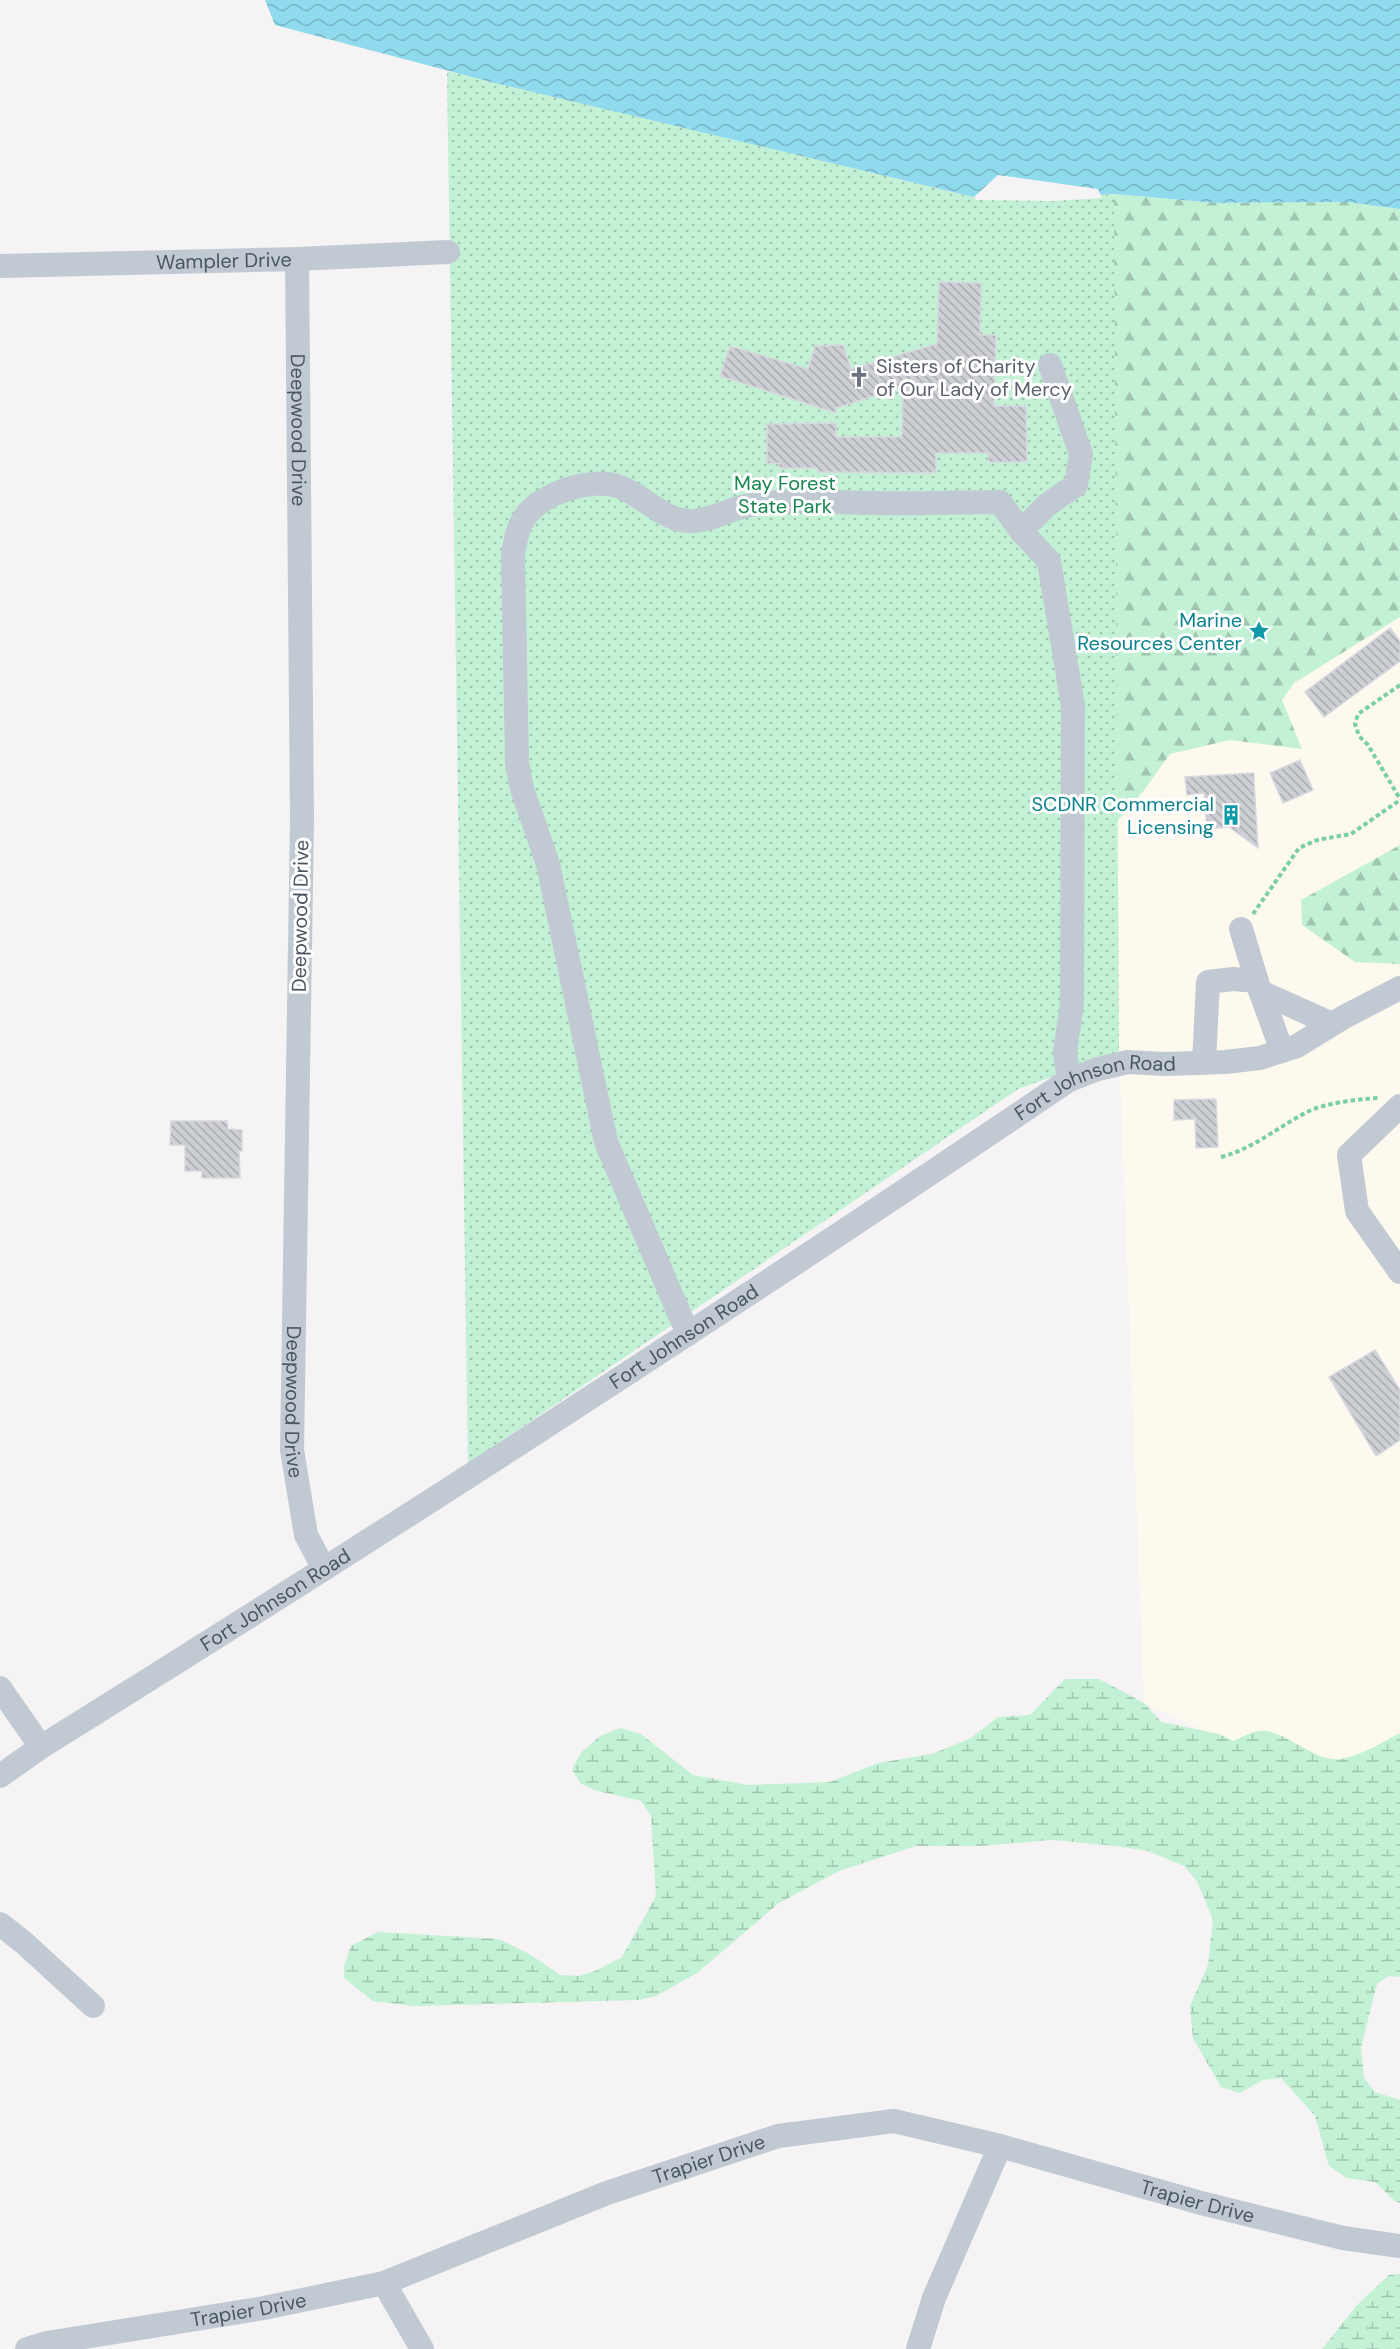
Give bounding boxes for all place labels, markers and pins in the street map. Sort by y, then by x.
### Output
place label: Sisters of Charity of Our Lady of Mercy [876,353,1072,402]
church icon: Sisters of Charity of Our Lady of Mercy [847,365,871,389]
place label: Marine Resources Center [1077,607,1242,656]
place icon: Marine Resources Center [1247,619,1271,643]
place label: SCDNR Commercial Licensing [1031,791,1214,840]
building icon: SCDNR Commercial Licensing [1219,803,1243,827]

